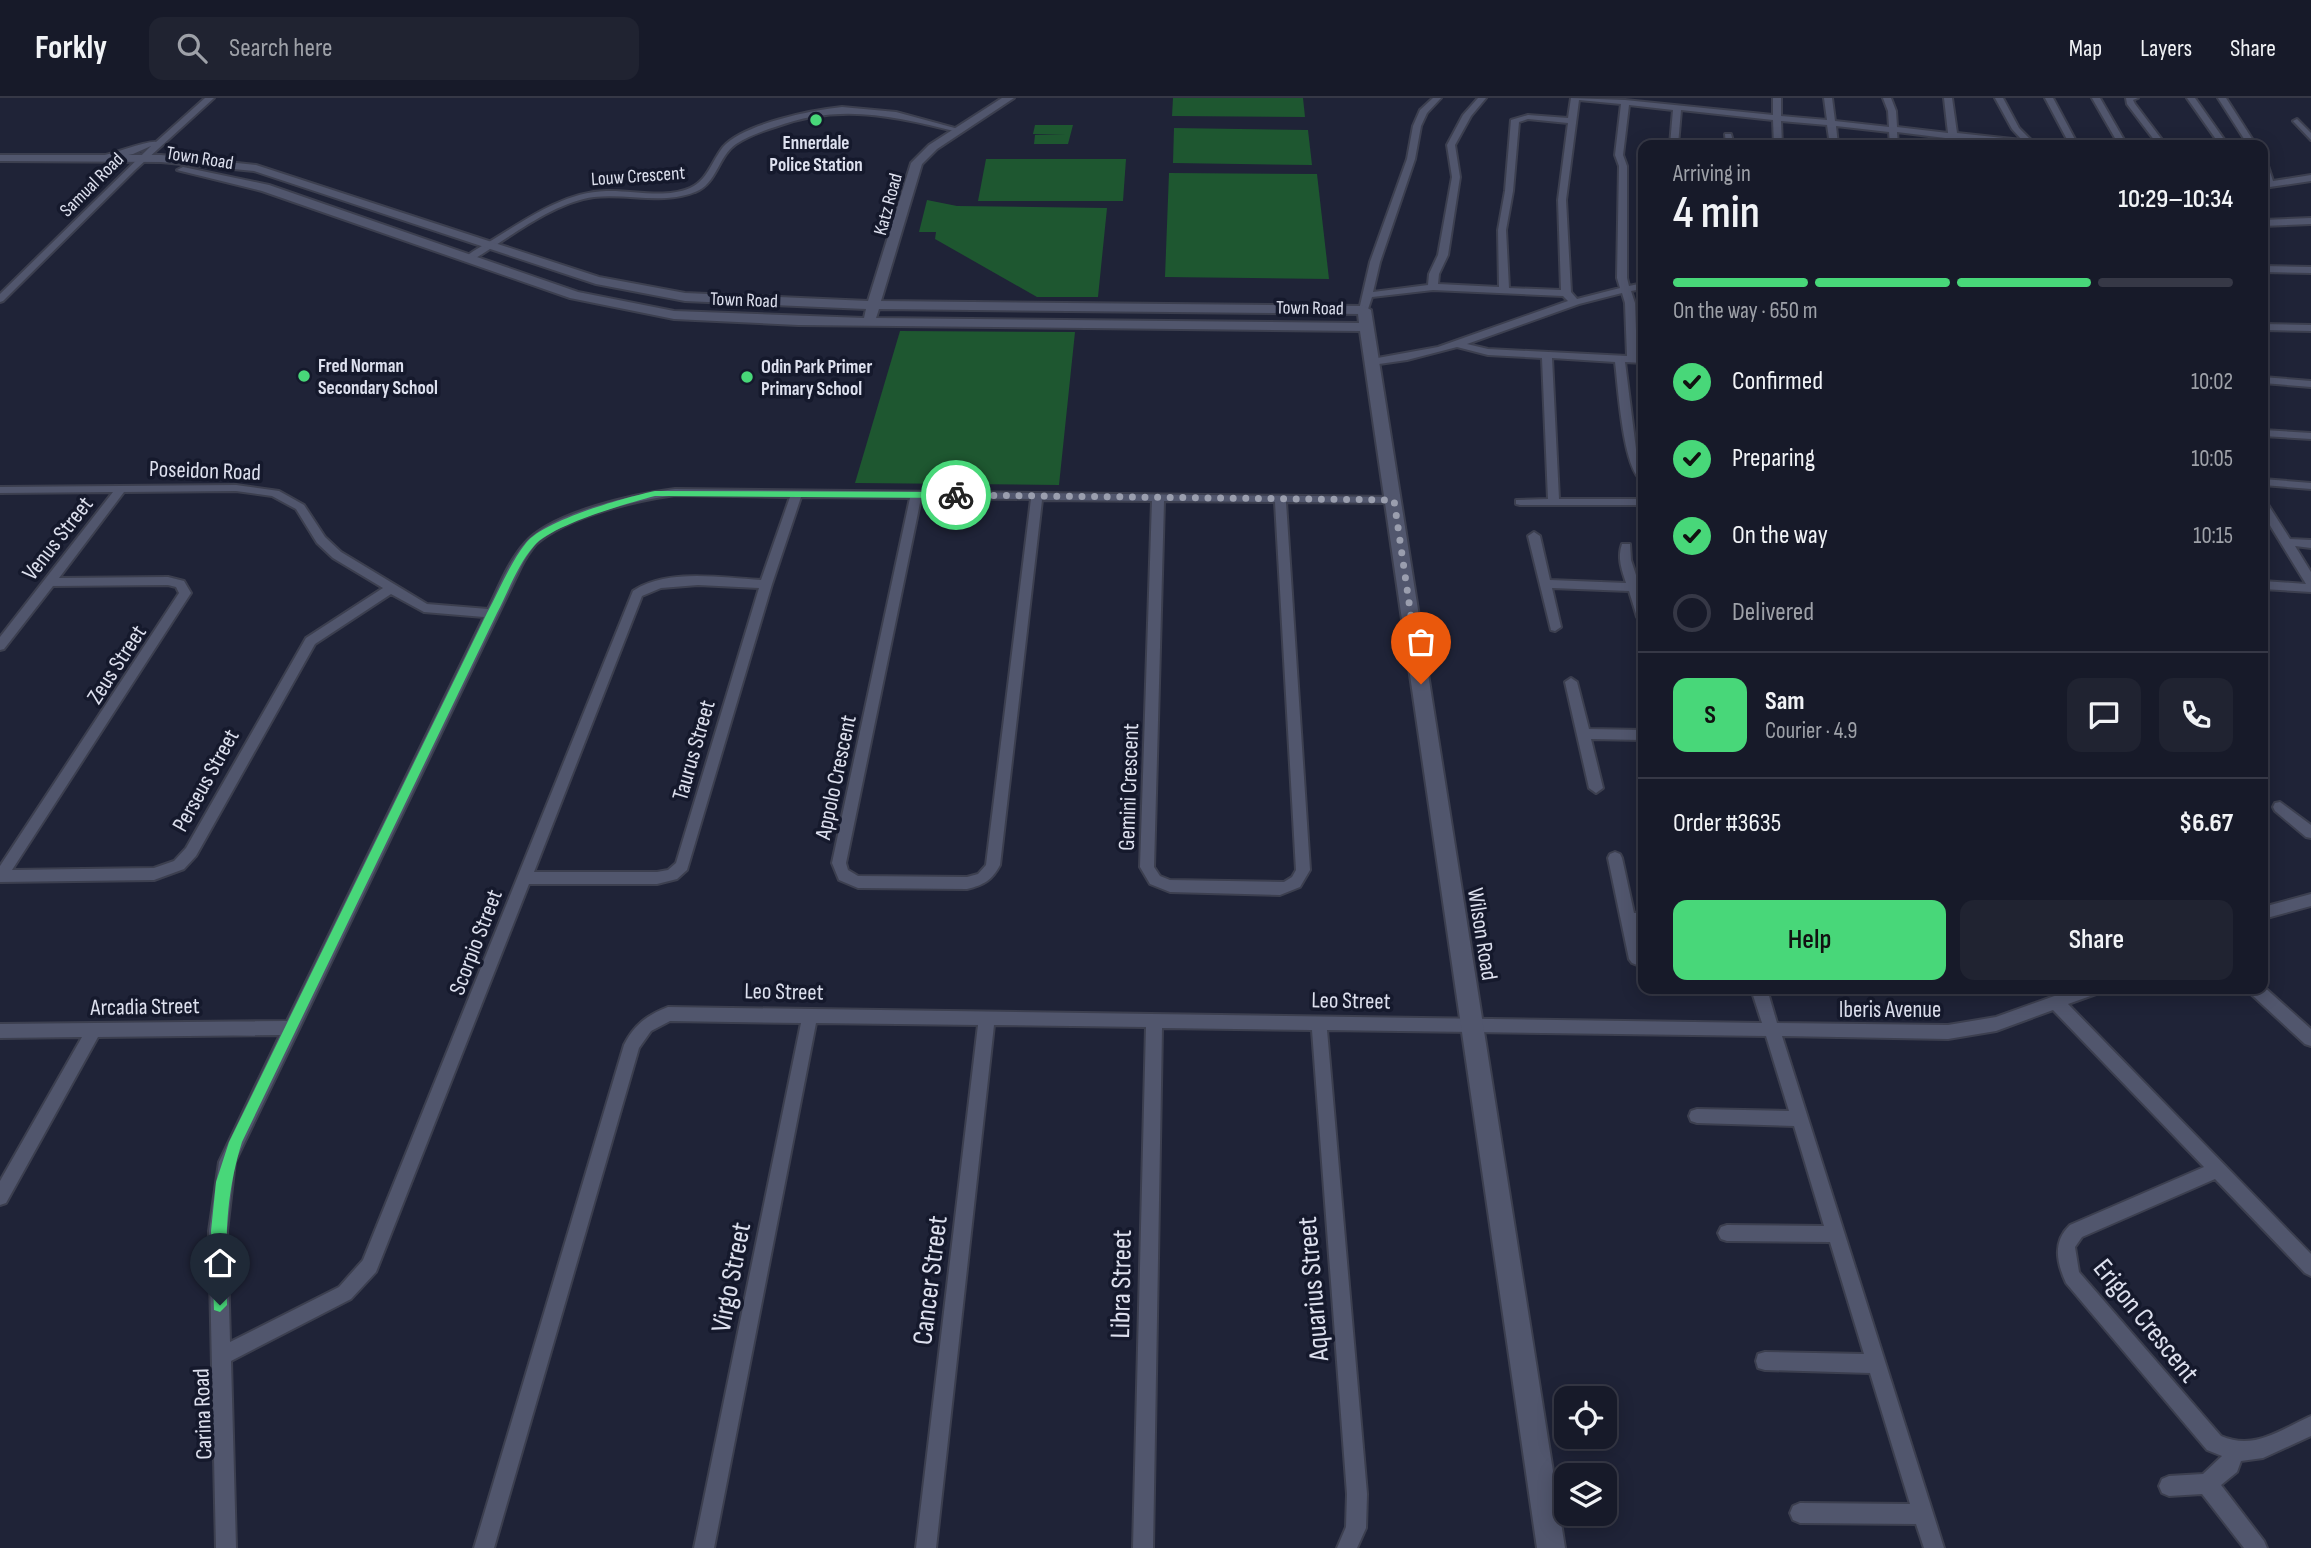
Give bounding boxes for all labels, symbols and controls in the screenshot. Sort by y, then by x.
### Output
search box [149,17,639,80]
text: Forkly [35,28,107,68]
icon: search [173,29,211,67]
text: Search here [229,33,332,64]
text: Map [2069,34,2102,63]
text: Layers [2140,34,2192,63]
text: Share [2230,34,2276,63]
marker: Ennerdale Police Station [808,112,824,128]
place label: Ennerdale Police Station [769,132,863,177]
street label: Town Road [165,142,235,175]
street label: Samual Road [55,148,129,222]
text: Arriving in [1673,160,1751,188]
street label: Louw Crescent [590,162,686,191]
street label: Katz Road [869,171,908,238]
text: 10:29–10:34 [2118,184,2233,215]
text: 4 min [1673,186,1760,241]
street label: Town Road [710,288,778,313]
street label: Town Road [1276,296,1344,321]
text: On the way · 650 m [1673,297,1818,325]
place label: Fred Norman Secondary School [318,355,438,400]
place label: Odin Park Primer Primary School [761,356,872,401]
icon: check [1673,363,1711,401]
text: Confirmed [1732,366,1823,397]
marker: Fred Norman Secondary School [296,368,312,384]
text: 10:02 [2191,368,2233,396]
marker: Odin Park Primer Primary School [739,369,755,385]
icon: check [1673,440,1711,478]
text: Preparing [1732,443,1815,474]
text: 10:05 [2191,445,2233,473]
street label: Poseidon Road [149,455,261,487]
courier [921,460,991,530]
icon: bike [937,476,975,514]
street label: Venus Street [16,491,99,586]
icon: check [1673,517,1711,555]
text: On the way [1732,520,1828,551]
text: 10:15 [2193,522,2233,550]
text: Delivered [1732,597,1814,628]
pin [1391,612,1451,684]
street label: Zeus Street [81,620,153,709]
icon: bag [1402,623,1440,661]
button: chat [2067,678,2141,752]
button: phone [2159,678,2233,752]
text: Sam [1765,686,1805,717]
street label: Taurus Street [666,697,722,804]
text: S [1704,700,1716,731]
street label: Appolo Crescent [809,712,863,843]
text: Courier · 4.9 [1765,717,1857,745]
street label: Gemini Crescent [1113,723,1145,851]
street label: Perseus Street [166,724,245,837]
text: Order #3635 [1673,808,1781,839]
text: $6.67 [2179,808,2233,839]
street label: Scorpio Street [443,886,509,999]
street label: Wilson Road [1461,886,1503,982]
button: Help [1673,900,1946,980]
button: Share [1960,900,2233,980]
street label: Leo Street [744,977,824,1007]
street label: Leo Street [1311,986,1391,1016]
street label: Arcadia Street [89,992,200,1022]
street label: Iberis Avenue [1839,996,1941,1024]
street label: Cancer Street [906,1214,955,1347]
street label: Aquarius Street [1291,1215,1336,1364]
street label: Virgo Street [705,1220,758,1335]
street label: Libra Street [1104,1229,1139,1339]
pin [190,1233,250,1305]
icon: home [201,1244,239,1282]
street label: Erigon Crescent [2086,1253,2206,1389]
street label: Carina Road [187,1368,219,1460]
map controls [1554,1386,1617,1526]
button: locate [1554,1386,1617,1449]
button: layers [1554,1463,1617,1526]

